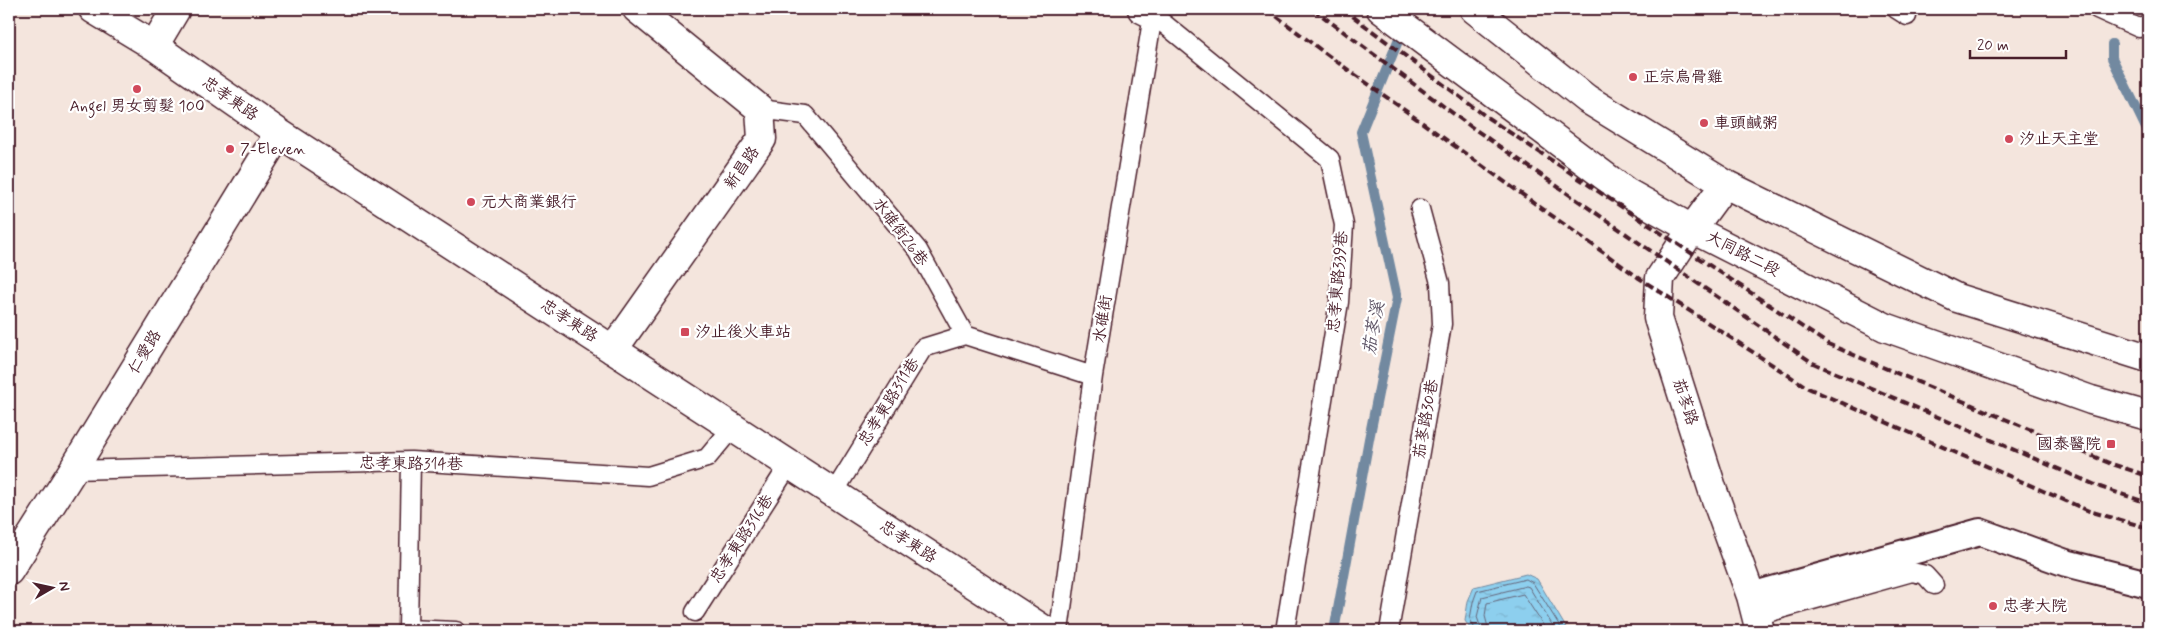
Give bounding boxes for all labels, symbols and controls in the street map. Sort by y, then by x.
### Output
scale bar [1970,28,2066,60]
text: 20 m [1977,36,2009,56]
place label: 正宗烏骨雞 [1643,67,1723,88]
marker: 正宗烏骨雞 [1627,71,1639,83]
street label: 忠孝東路 [198,72,262,126]
marker: Angel 男女剪髮 100 [131,83,143,95]
place label: Angel 男女剪髮 100 [70,96,205,118]
place label: 車頭鹹粥 [1714,113,1778,134]
marker: 車頭鹹粥 [1698,117,1710,129]
place label: 汐止天主堂 [2019,129,2099,150]
marker: 汐止天主堂 [2003,133,2015,145]
place label: 7-Eleven [240,139,306,160]
street label: 新昌路 [720,142,764,194]
marker: 7-Eleven [224,143,236,155]
place label: 元大商業銀行 [481,192,577,213]
street label: 水碓街26巷 [867,193,933,271]
marker: 元大商業銀行 [465,196,477,208]
street label: 大同路二段 [1703,226,1783,282]
street label: 忠孝東路339巷 [1323,230,1353,334]
street label: 水碓街 [1089,294,1117,344]
street label: 忠孝東路 [536,295,602,347]
water label: 茄苳溪 [1357,298,1391,357]
place label: 汐止後火車站 [695,322,791,343]
street label: 仁愛路 [124,326,166,378]
marker: 汐止後火車站 [679,326,691,338]
street label: 忠孝東路311巷 [854,354,924,450]
street label: 茄苳路 [1668,376,1702,428]
street label: 茄苳路30巷 [1409,378,1443,460]
place label: 國泰醫院 [2037,434,2101,455]
marker: 國泰醫院 [2105,438,2117,450]
street label: 忠孝東路314巷 [359,453,463,475]
street label: 忠孝東路316巷 [706,491,778,587]
street label: 忠孝東路 [875,516,941,568]
north arrow [28,562,78,612]
text: N [54,580,73,592]
place label: 忠孝大院 [2003,596,2067,617]
marker: 忠孝大院 [1987,600,1999,612]

